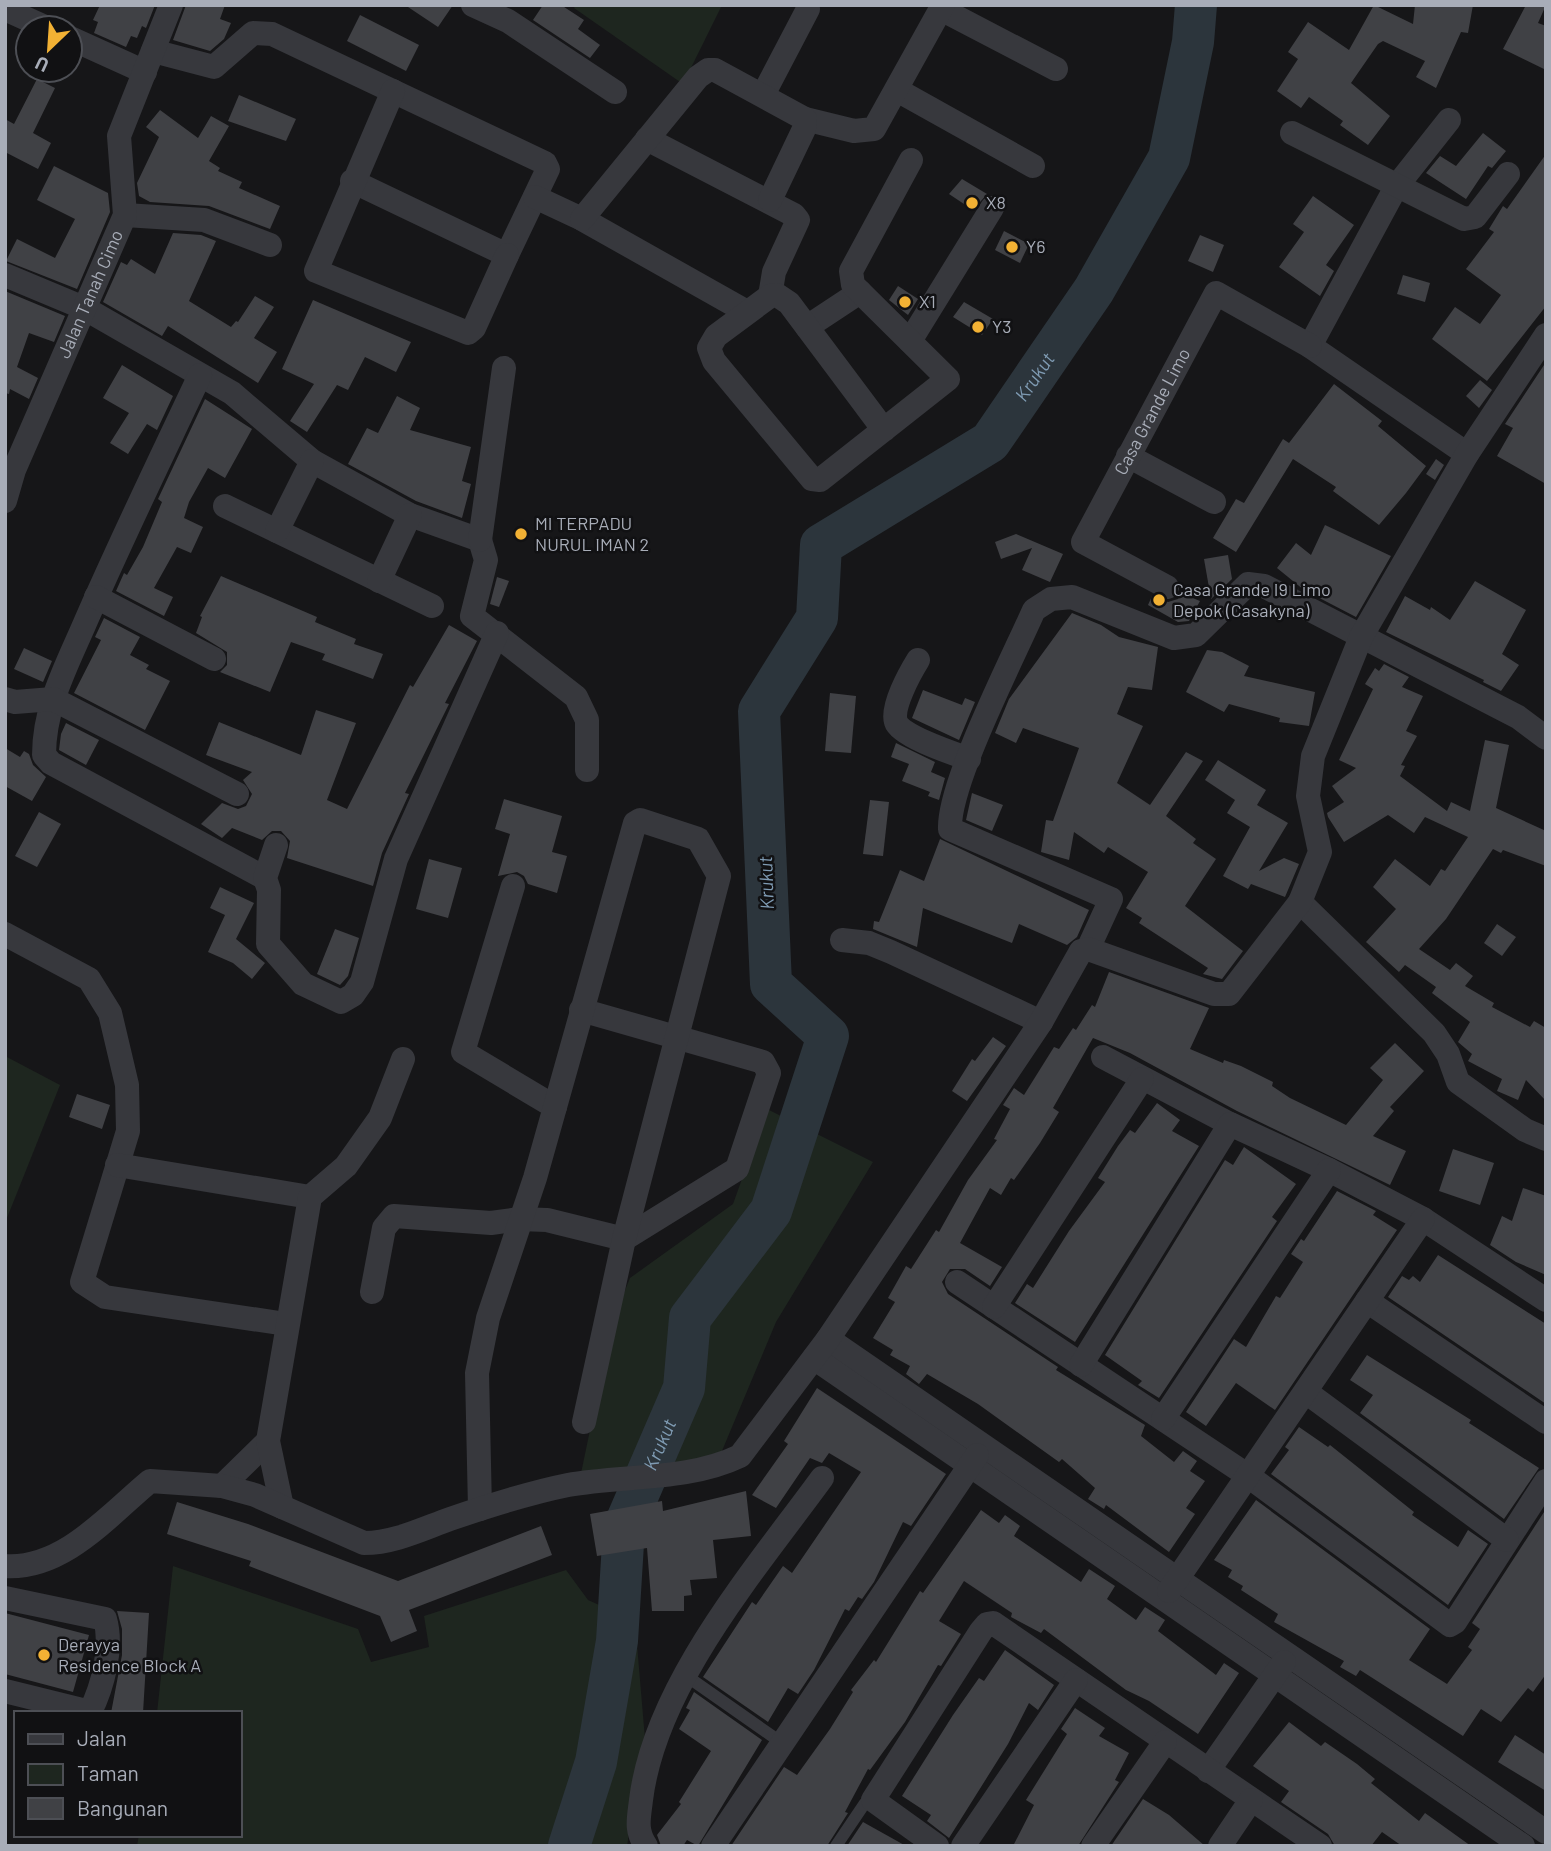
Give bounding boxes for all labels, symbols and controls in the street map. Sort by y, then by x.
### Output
north arrow [14,14,84,84]
text: U [31,52,52,78]
place label: X8 [986,191,1006,213]
marker: X8 [964,195,980,211]
street label: Jalan Tanah Cimo [52,226,127,361]
place label: Y6 [1026,235,1045,257]
marker: Y6 [1004,239,1020,255]
place label: X1 [919,290,936,312]
marker: X1 [897,294,913,310]
place label: Y3 [992,315,1011,337]
marker: Y3 [970,319,986,335]
street label: Casa Grande Limo [1109,344,1194,478]
water label: Krukut [1009,348,1059,405]
place label: MI TERPADU NURUL IMAN 2 [535,512,649,555]
marker: MI TERPADU NURUL IMAN 2 [513,526,529,542]
place label: Casa Grande I9 Limo Depok (Casakyna) [1173,578,1331,621]
marker: Casa Grande I9 Limo Depok (Casakyna) [1151,592,1167,608]
water label: Krukut [753,856,778,910]
water label: Krukut [638,1415,680,1474]
place label: Derayya Residence Block A [58,1633,201,1676]
marker: Derayya Residence Block A [36,1647,52,1663]
legend [14,1711,242,1837]
text: Jalan [77,1725,127,1750]
text: Taman [77,1760,139,1785]
text: Bangunan [77,1795,168,1820]

